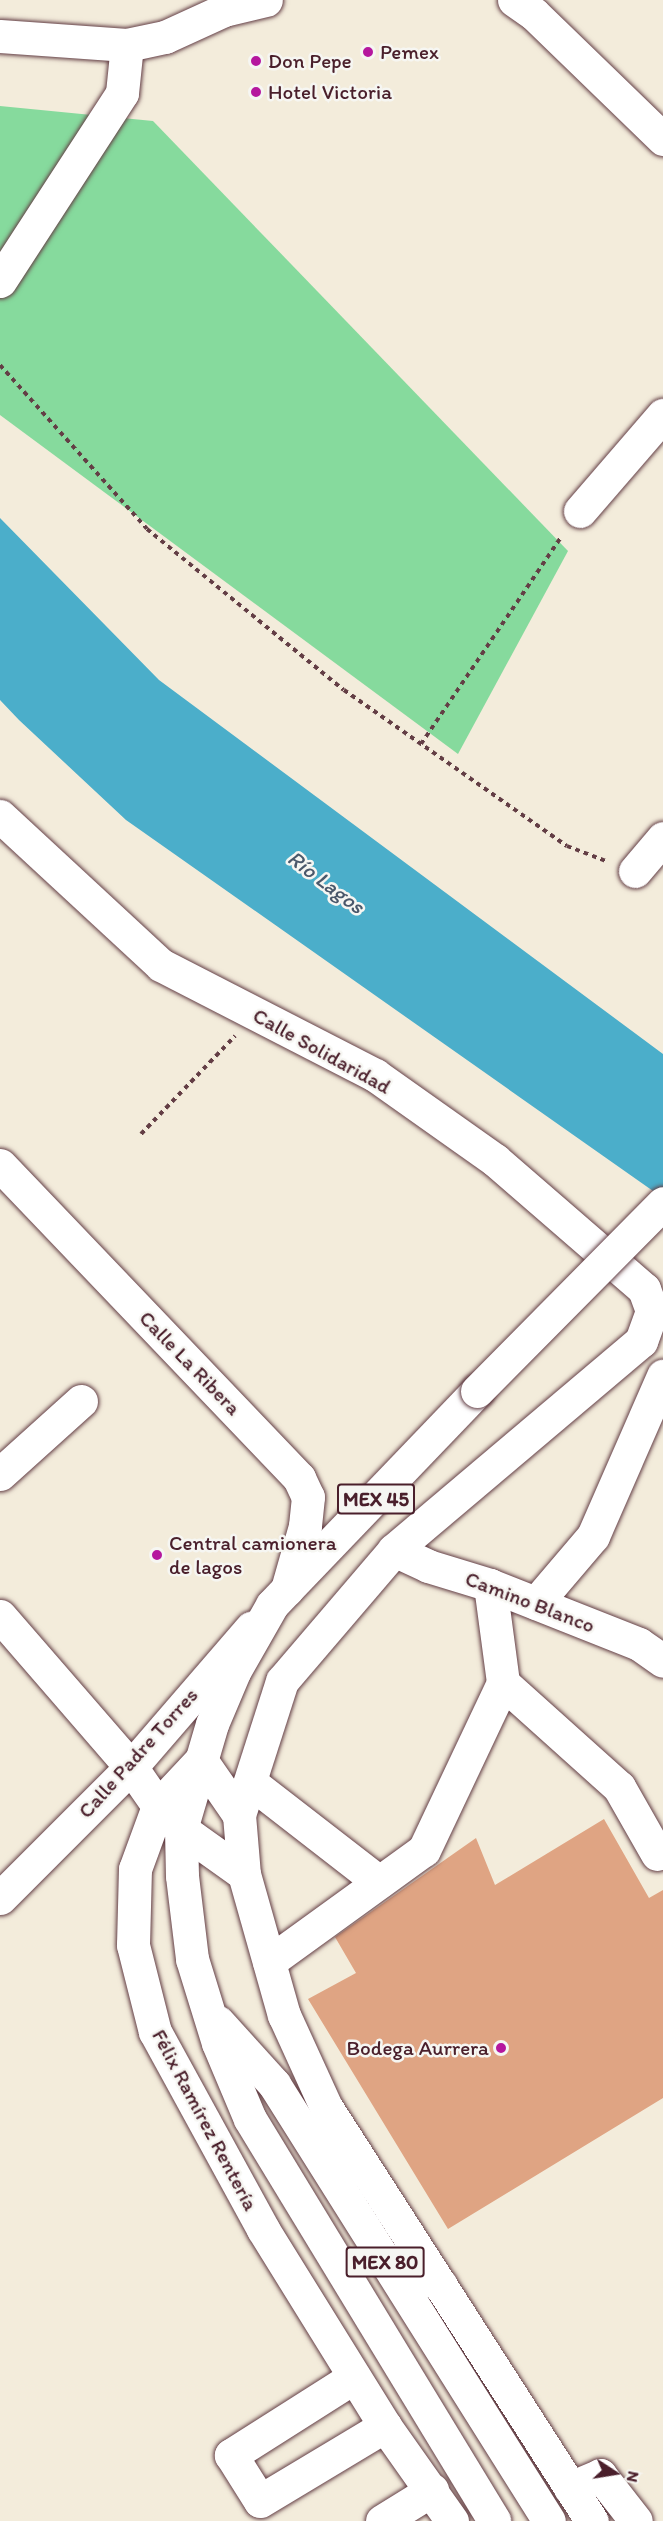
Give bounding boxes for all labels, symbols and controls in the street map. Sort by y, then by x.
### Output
place label: Pemex [380,39,439,65]
marker: Pemex [361,45,375,59]
place label: Don Pepe [268,48,352,74]
marker: Don Pepe [249,54,263,68]
place label: Hotel Victoria [268,79,392,105]
marker: Hotel Victoria [249,85,263,99]
water label: Río Lagos [282,844,370,920]
street label: Calle Solidaridad [249,1003,395,1099]
street label: Calle La Ribera [134,1306,246,1420]
road number: MEX 45 [337,1482,415,1516]
place label: Central camionera de lagos [169,1530,336,1580]
marker: Central camionera de lagos [150,1548,164,1562]
street label: Camino Blanco [462,1566,598,1638]
street label: Calle Padre Torres [74,1684,202,1822]
street label: Félix Ramírez Rentería [146,2025,264,2215]
place label: Bodega Aurrera [346,2035,489,2061]
marker: Bodega Aurrera [494,2041,508,2055]
road number: MEX 80 [344,2245,426,2279]
north arrow [585,2443,645,2503]
text: N [623,2470,644,2484]

